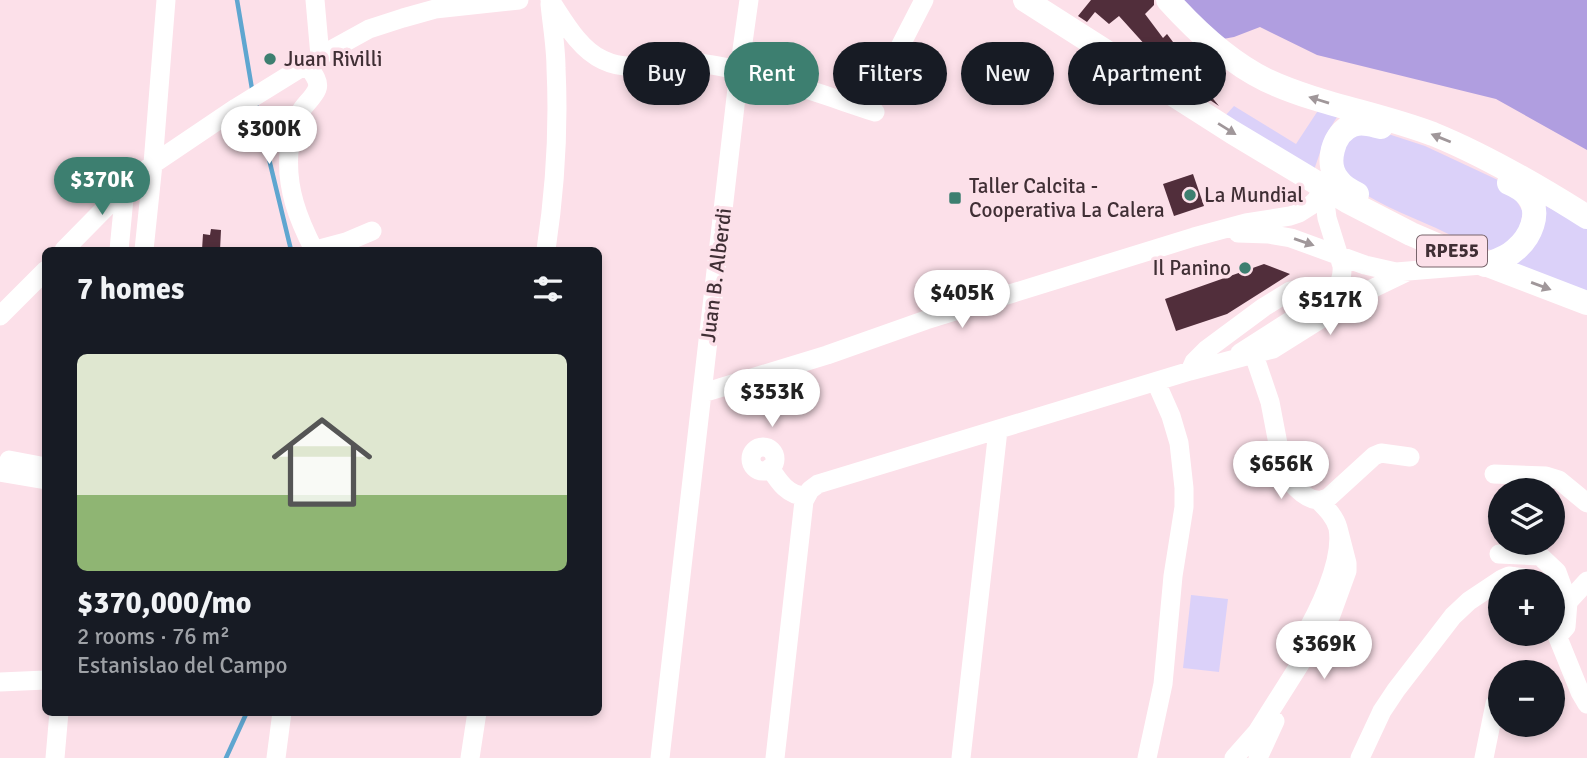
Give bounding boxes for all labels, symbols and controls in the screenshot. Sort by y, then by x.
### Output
chip: Buy [623,42,710,105]
chip: Rent [724,42,819,105]
chip: Filters [833,42,947,105]
chip: New [961,42,1054,105]
chip: Apartment [1068,42,1226,105]
place label: Juan Rivilli [284,46,382,72]
marker: Juan Rivilli [262,51,278,67]
one-way arrow [1309,94,1330,104]
pin: $300K [220,106,318,166]
text: $300K [237,114,301,143]
one-way arrow [1218,123,1237,136]
one-way arrow [1431,132,1451,144]
pin: $370K [53,158,151,217]
text: $370K [70,165,134,194]
place label: Taller Calcita - Cooperativa La Calera [969,173,1165,223]
place label: La Mundial [1204,182,1303,208]
marker: La Mundial [1182,187,1198,203]
marker: Taller Calcita - Cooperativa La Calera [947,190,963,206]
street label: Juan B. Alberdi [695,206,737,344]
road number: RPE55 [1417,235,1487,266]
one-way arrow [1294,237,1315,248]
place label: Il Panino [1152,255,1231,281]
marker: Il Panino [1237,260,1253,276]
icon: filters [529,270,567,308]
pin: $405K [913,270,1011,330]
text: 7 homes [77,271,184,308]
text: $405K [930,278,994,307]
pin: $517K [1281,278,1379,337]
one-way arrow [1530,280,1551,291]
text: $517K [1298,285,1362,314]
pin: $353K [723,370,821,429]
text: $353K [740,377,804,406]
icon: home [259,399,385,525]
pin: $656K [1232,442,1330,501]
text: $656K [1249,449,1313,478]
map controls [1488,478,1565,737]
button: layers [1488,478,1565,555]
button: + [1488,569,1565,646]
text: $370,000/mo [77,585,251,622]
text: 2 rooms · 76 m² [77,622,230,651]
pin: $369K [1275,622,1373,681]
text: $369K [1292,629,1356,658]
text: Estanislao del Campo [77,651,287,680]
button: − [1488,660,1565,737]

